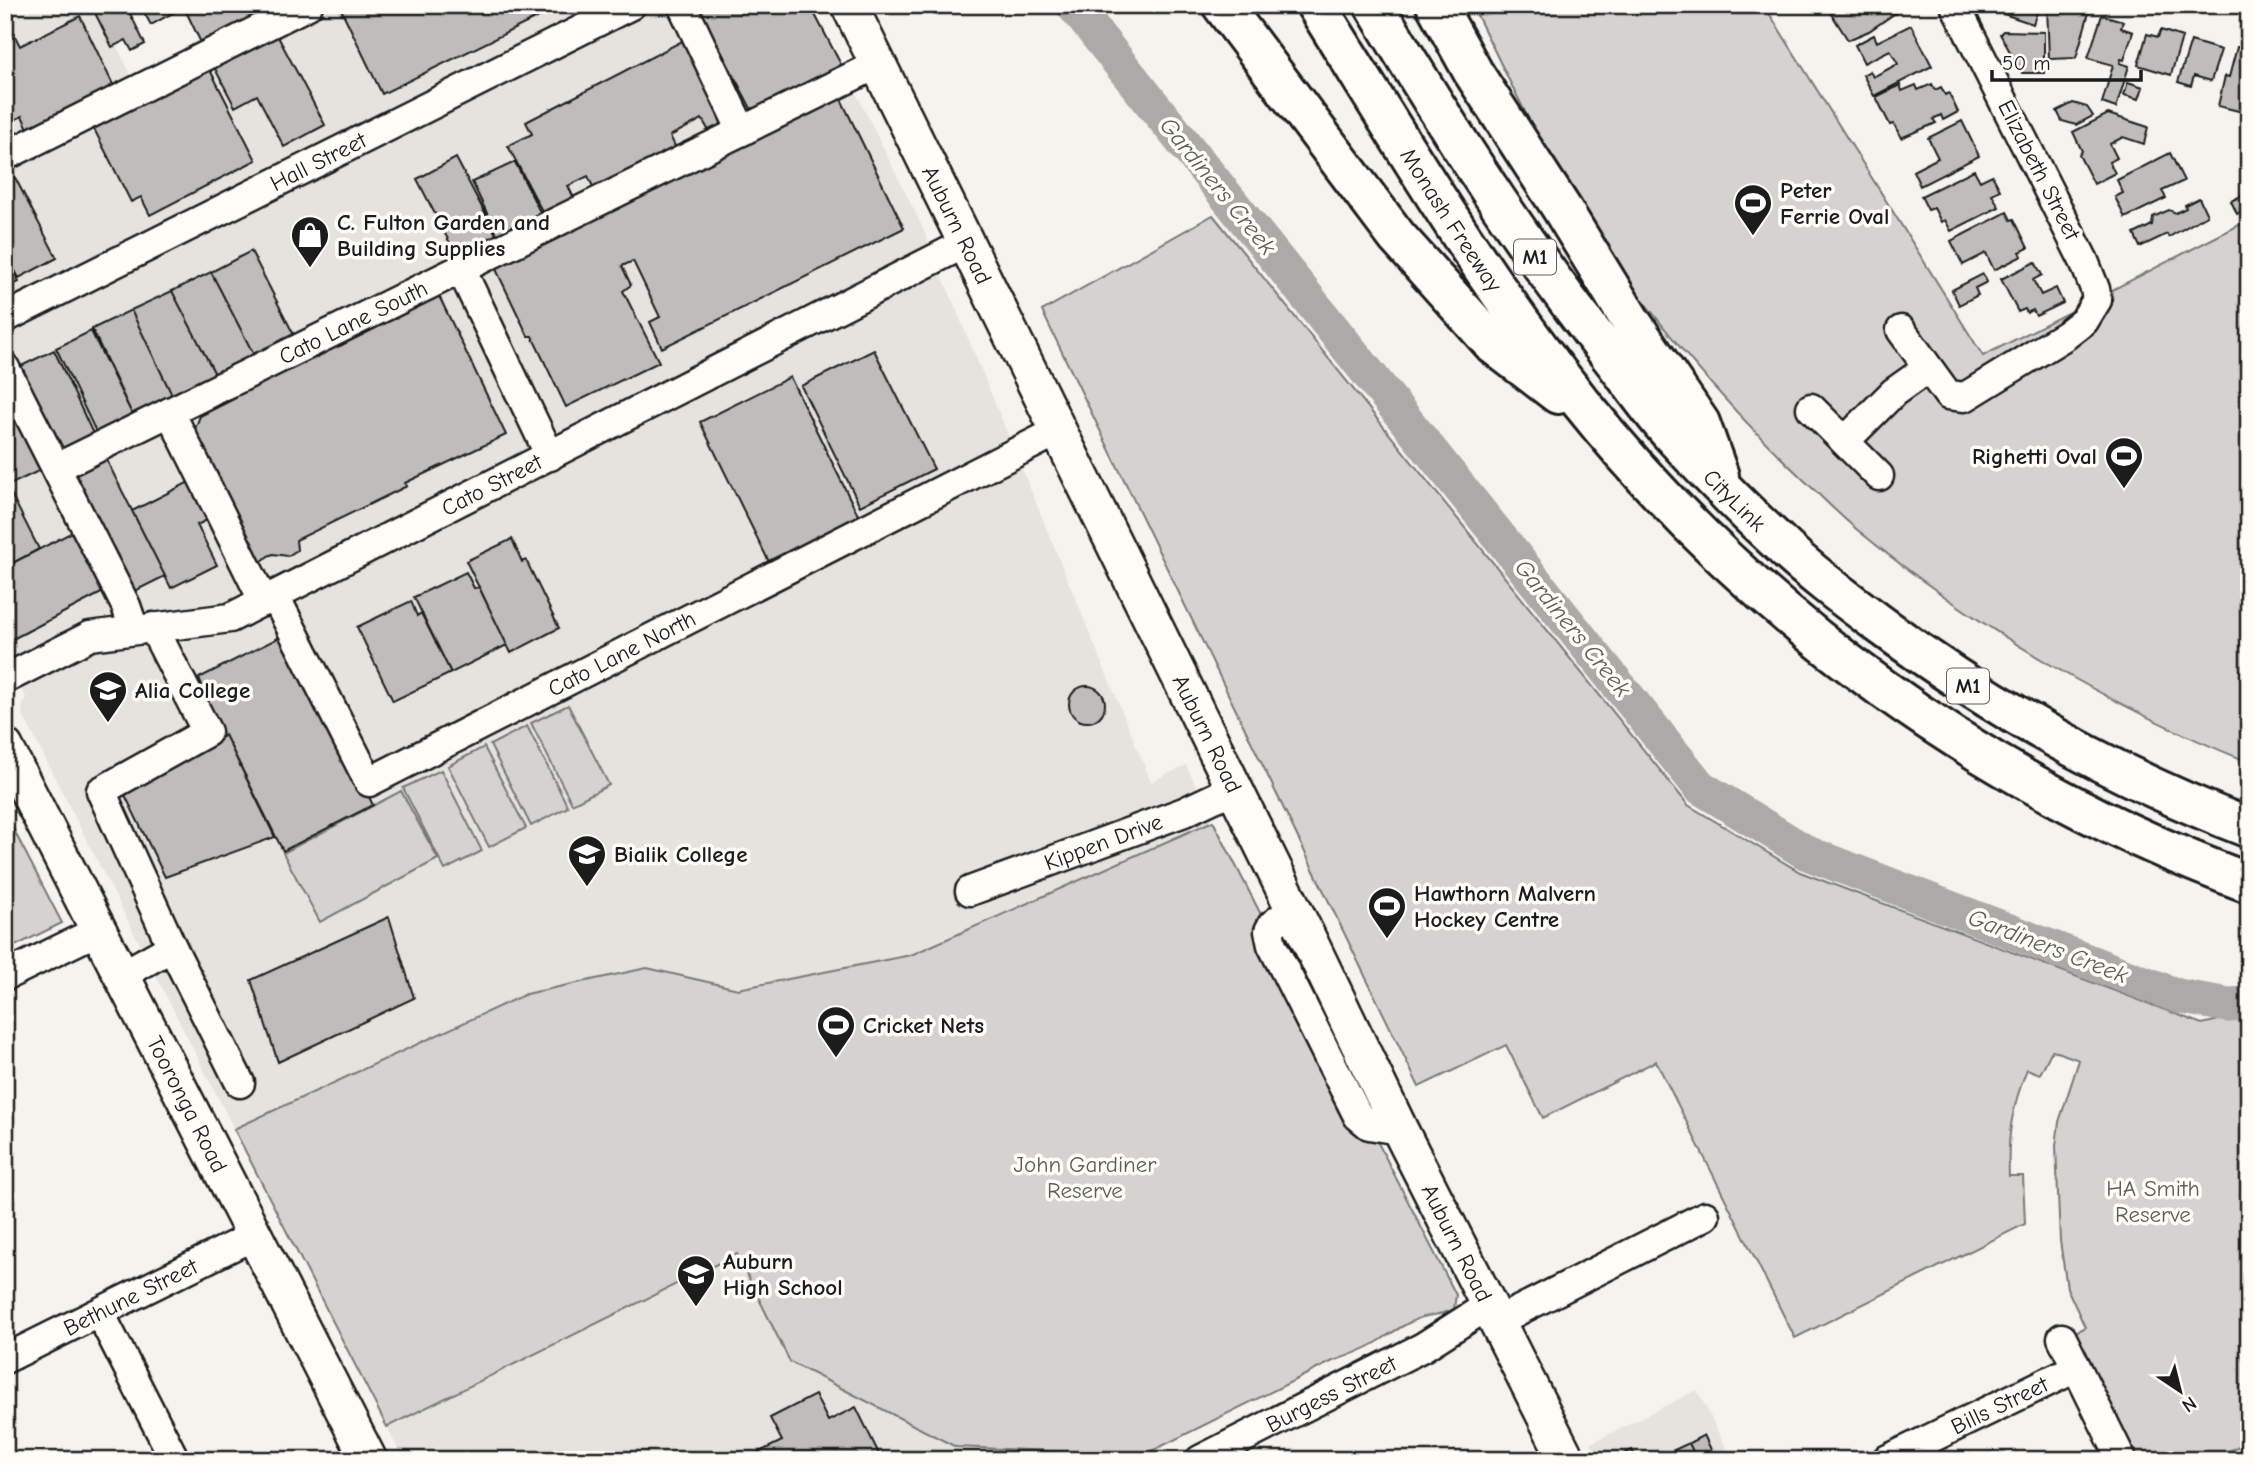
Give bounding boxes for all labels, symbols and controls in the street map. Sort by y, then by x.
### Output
scale bar [1992,38,2140,82]
text: 50 m [2002,51,2051,75]
street label: Elizabeth Street [1992,96,2087,246]
water label: Gardiners Creek [1154,112,1282,261]
street label: Hall Street [266,126,372,197]
street label: Monash Freeway [1395,143,1509,298]
street label: Auburn Road [917,161,998,288]
place label: Peter Ferrie Oval [1780,177,1889,230]
sports icon: Peter Ferrie Oval [1732,182,1774,237]
place label: C. Fulton Garden and Building Supplies [337,209,550,262]
shop icon: C. Fulton Garden and Building Supplies [289,214,331,269]
road number: M1 [1514,240,1556,274]
street label: Cato Lane South [274,274,432,370]
sports icon: Righetti Oval [2103,435,2145,490]
place label: Righetti Oval [1972,443,2097,470]
street label: Cato Street [437,447,548,522]
street label: CityLink [1698,463,1771,537]
water label: Gardiners Creek [1509,554,1637,703]
street label: Cato Lane North [543,604,700,702]
road number: M1 [1947,668,1989,704]
school or university icon: Alia College [87,669,129,724]
street label: Auburn Road [1167,670,1248,797]
place label: Alia College [135,677,250,704]
street label: Kippen Drive [1040,808,1166,876]
school or university icon: Bialik College [566,833,608,888]
place label: Bialik College [614,841,748,868]
place label: Hawthorn Malvern Hockey Centre [1414,880,1596,933]
sports icon: Hawthorn Malvern Hockey Centre [1366,885,1408,940]
water label: Gardiners Creek [1964,903,2132,989]
sports icon: Cricket Nets [815,1004,857,1059]
place label: Cricket Nets [863,1012,984,1039]
street label: Tooronga Road [141,1032,233,1177]
park label: John Gardiner Reserve [1014,1151,1157,1204]
park label: HA Smith Reserve [2106,1175,2200,1228]
street label: Auburn Road [1416,1179,1498,1306]
place label: Auburn High School [723,1248,843,1301]
street label: Bethune Street [59,1252,203,1341]
school or university icon: Auburn High School [675,1253,717,1308]
street label: Burgess Street [1261,1349,1402,1438]
north arrow [2146,1356,2216,1426]
street label: Bills Street [1947,1370,2054,1440]
text: N [2178,1392,2201,1417]

